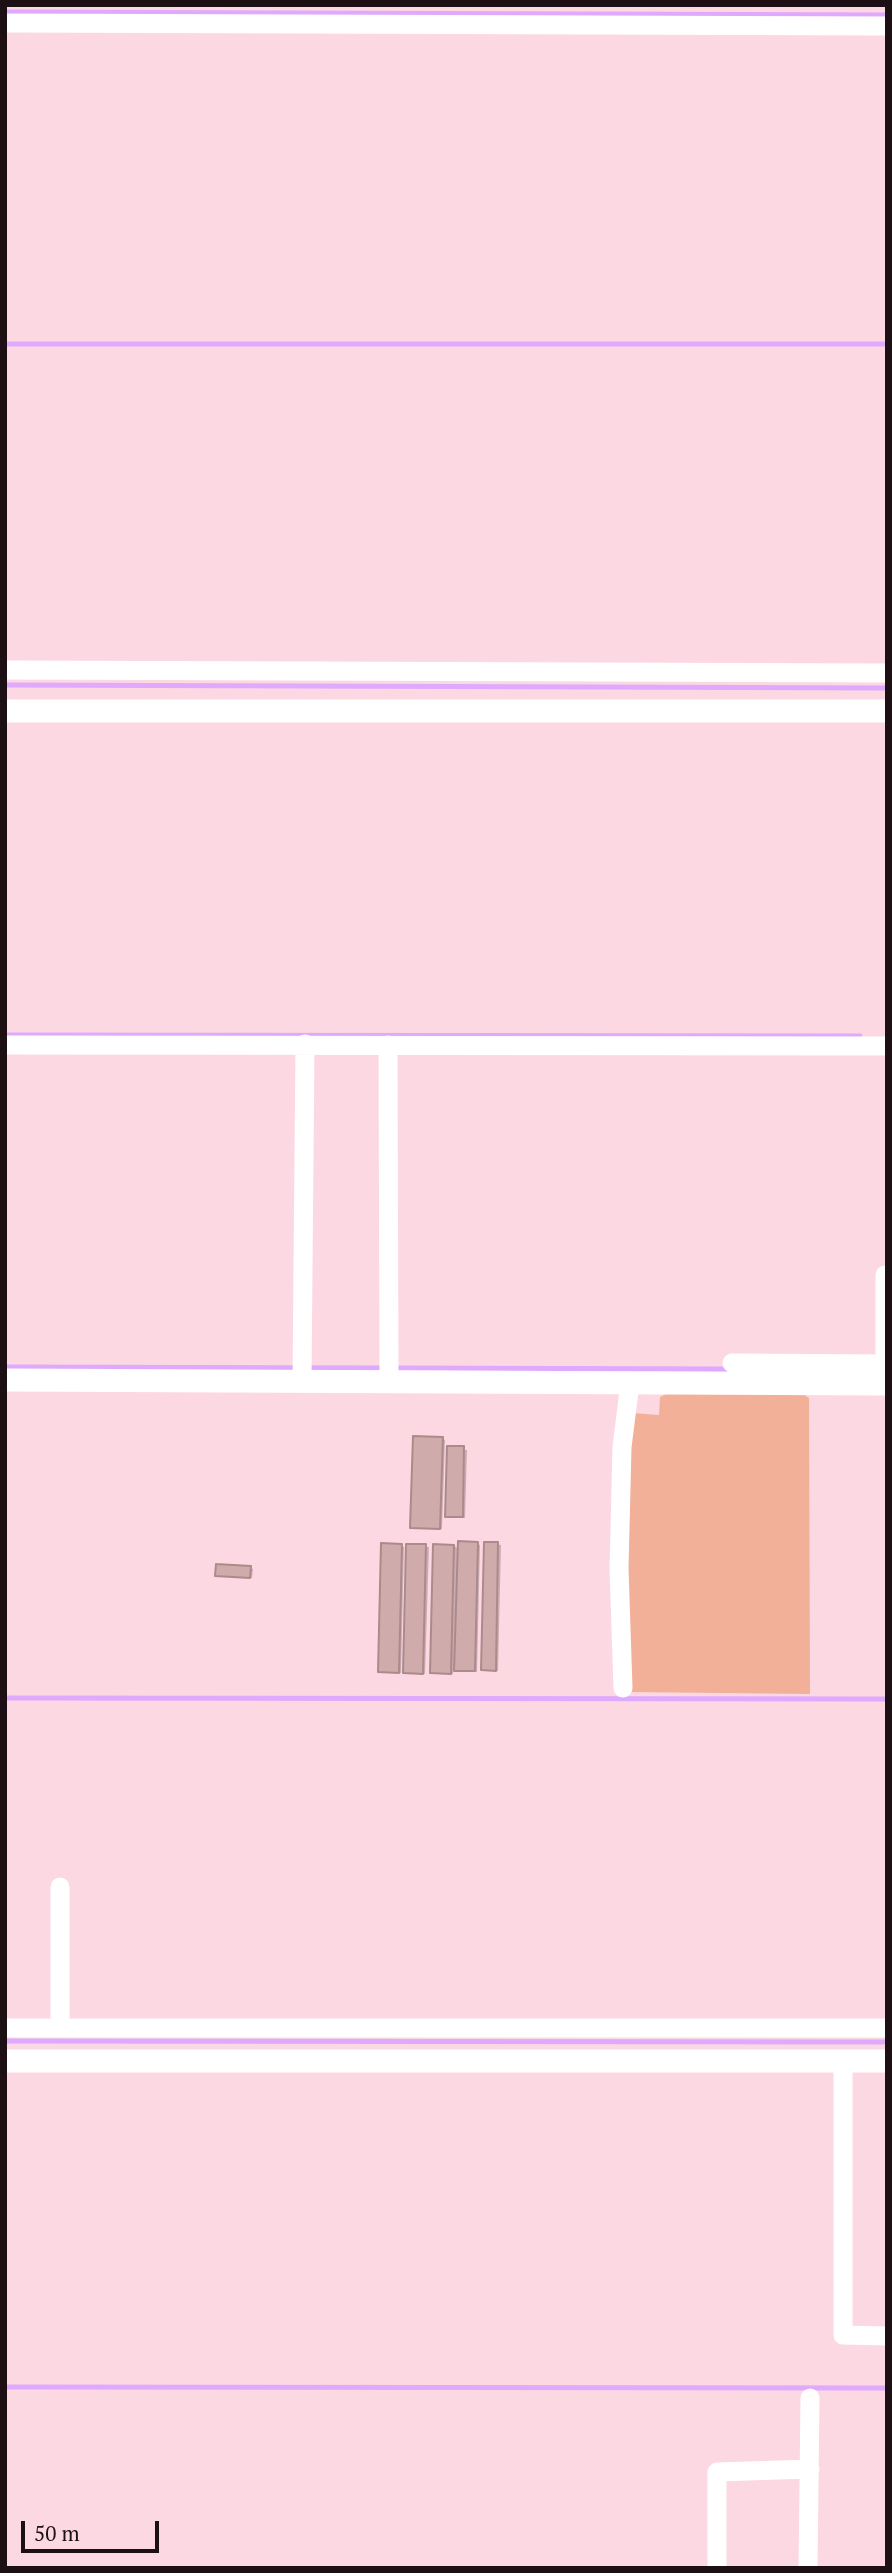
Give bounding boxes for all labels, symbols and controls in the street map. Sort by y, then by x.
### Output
scale bar [24,2506,163,2550]
text: 50 m [34,2519,80,2547]

